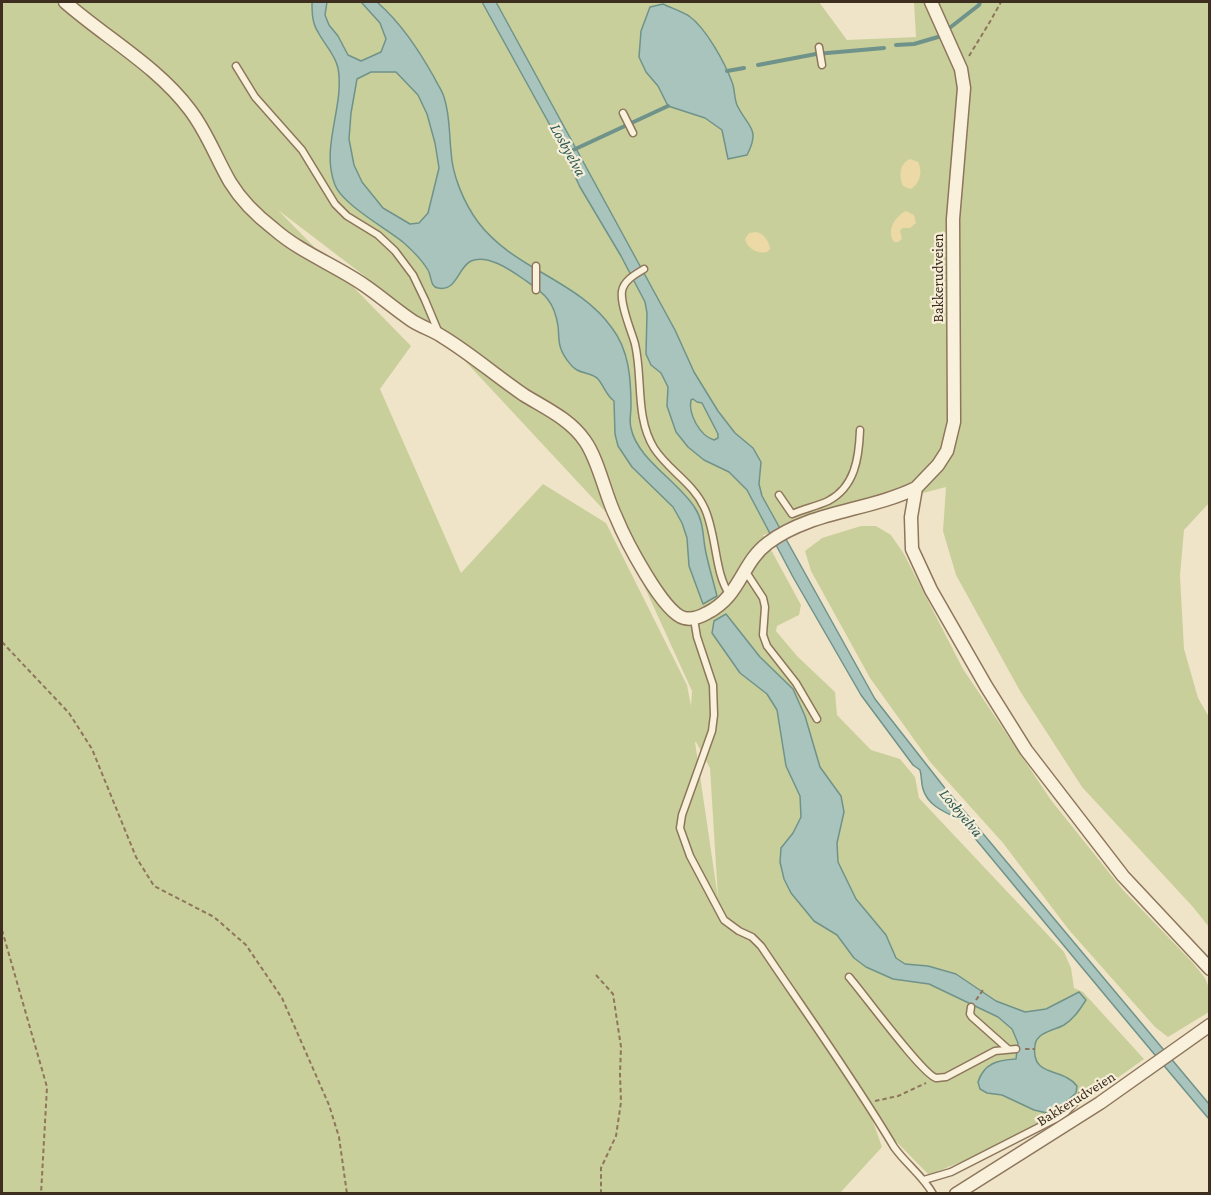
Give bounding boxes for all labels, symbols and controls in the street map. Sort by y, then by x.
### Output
water label: Losbyelva [546,120,590,180]
street label: Bakkerudveien [929,233,947,323]
water label: Losbyelva [935,785,987,841]
street label: Bakkerudveien [1033,1068,1119,1130]

